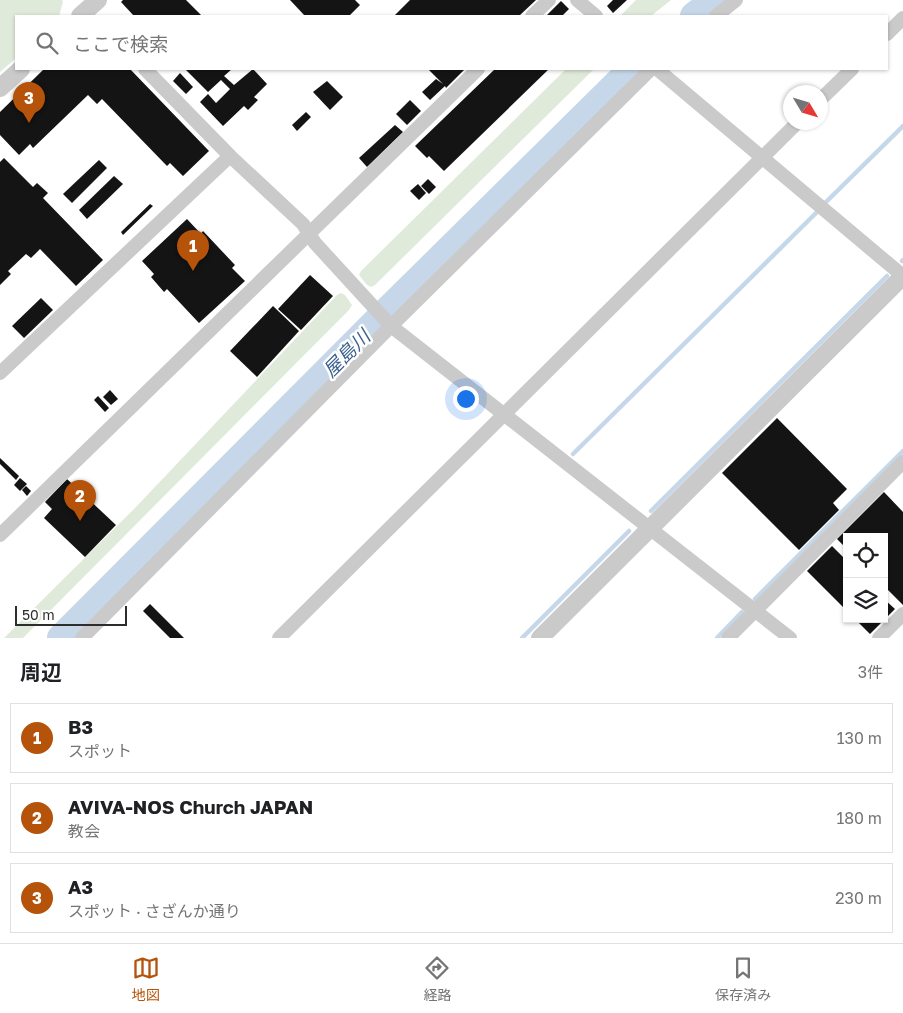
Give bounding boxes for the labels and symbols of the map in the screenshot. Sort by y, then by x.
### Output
pin: 3 [13,82,45,123]
north arrow [783,85,828,130]
pin: 1 [177,230,209,271]
water label: 屋島川 [318,323,376,381]
your location [453,386,479,412]
pin: 2 [64,480,96,521]
scale bar [15,603,128,626]

